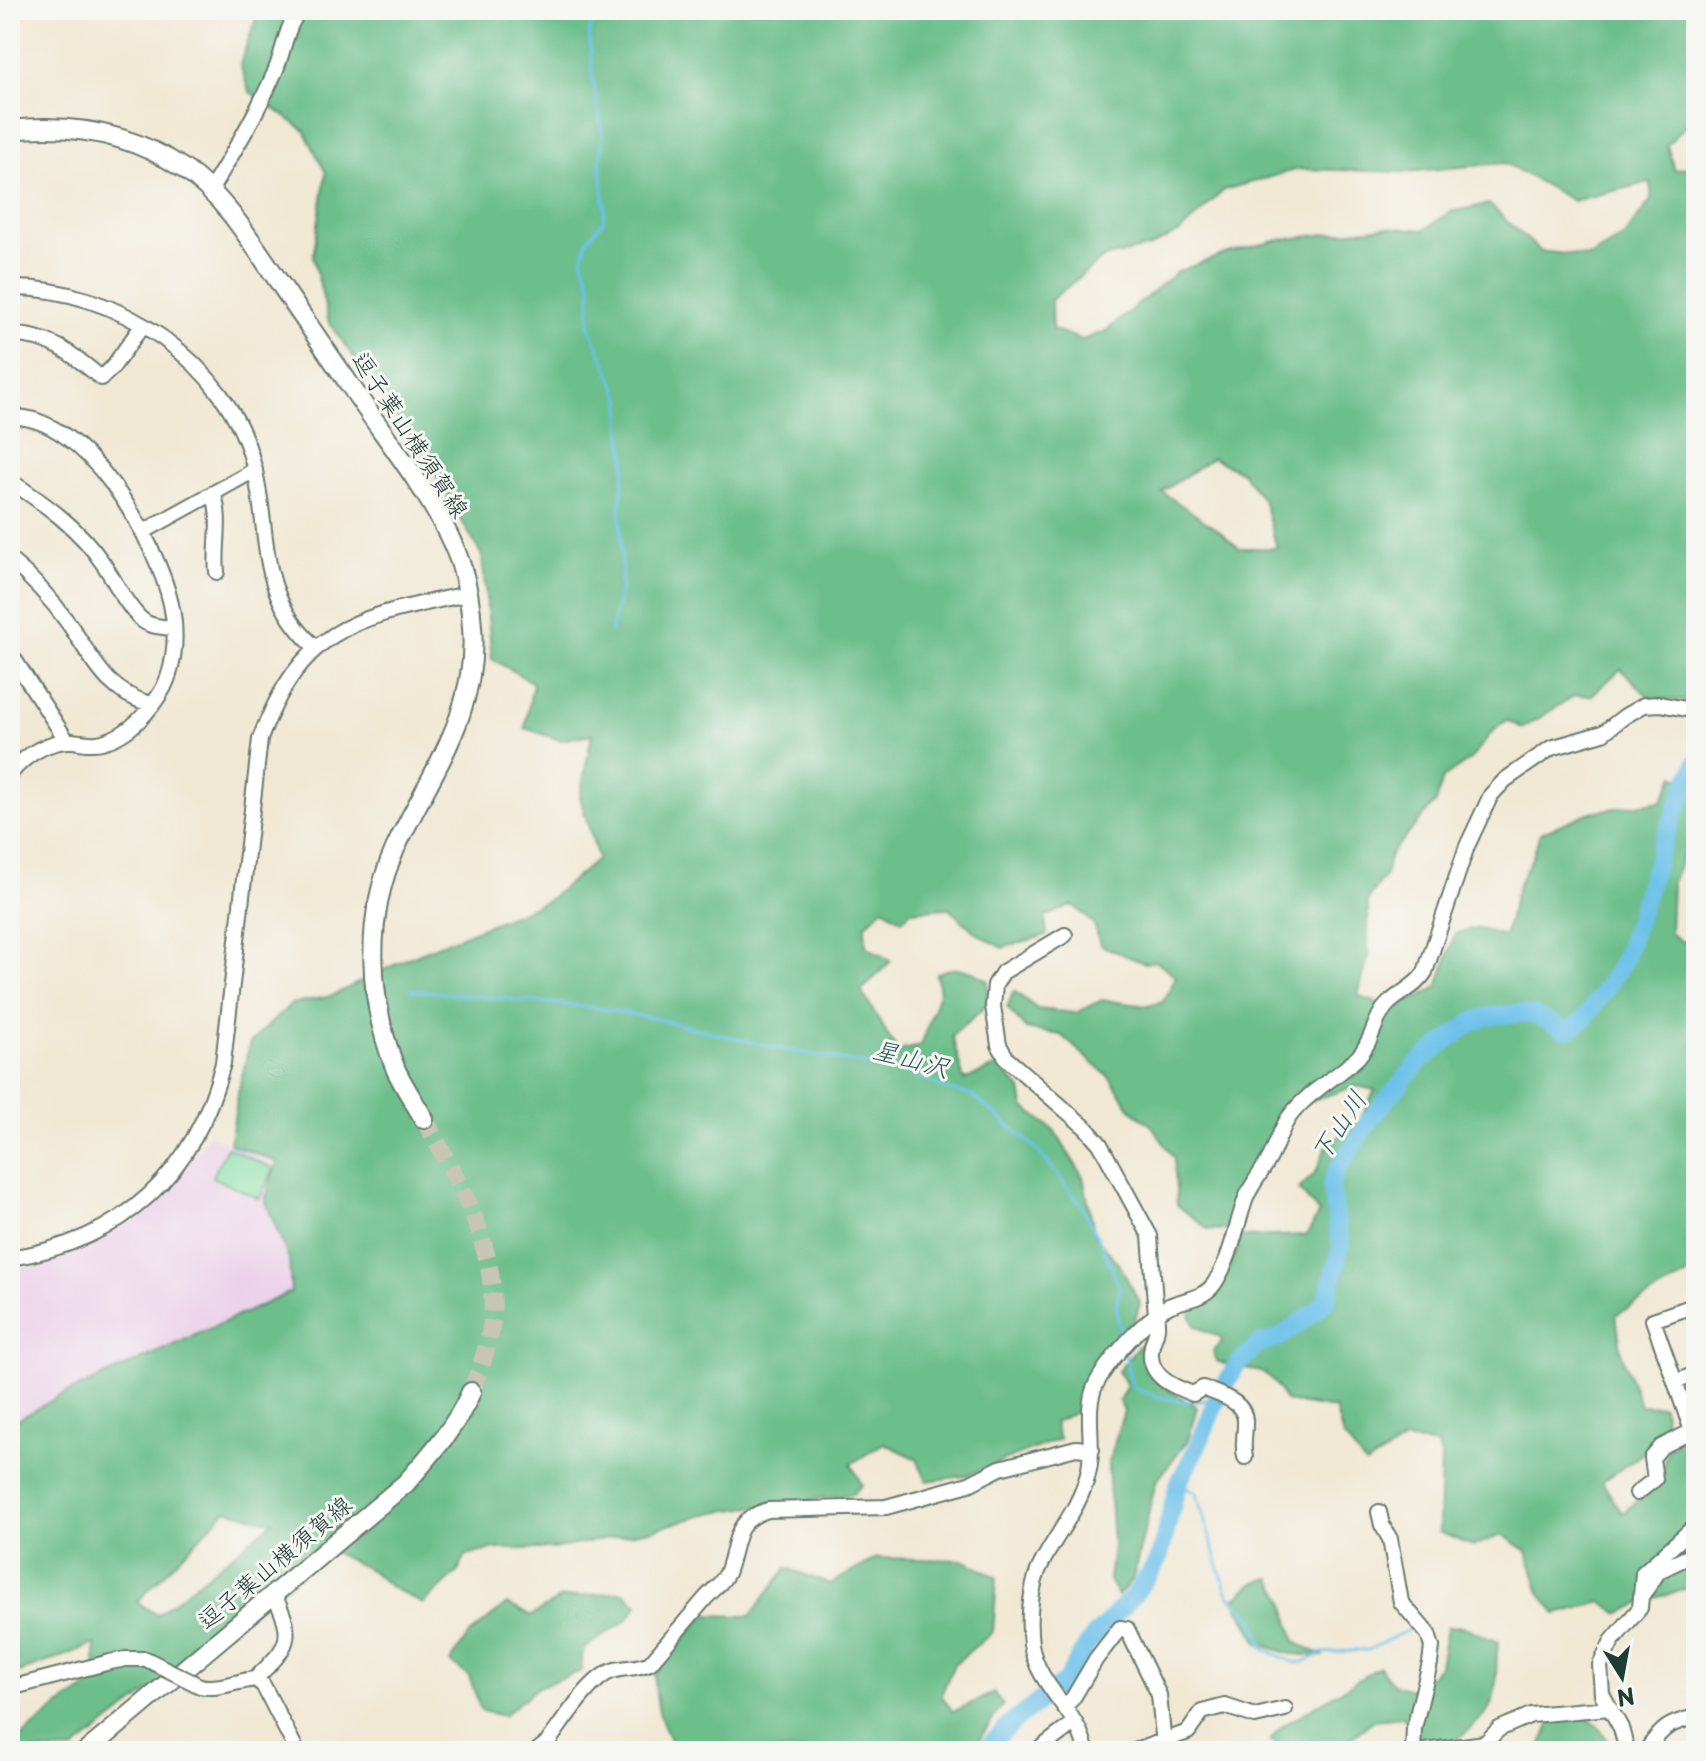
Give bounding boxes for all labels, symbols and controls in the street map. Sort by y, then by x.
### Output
street label: 逗子葉山横須賀線 [344,344,479,524]
water label: 星山沢 [869,1029,955,1087]
water label: 下山川 [1300,1082,1375,1169]
street label: 逗子葉山横須賀線 [189,1486,359,1637]
north arrow [1582,1637,1662,1717]
text: N [1614,1680,1638,1716]

